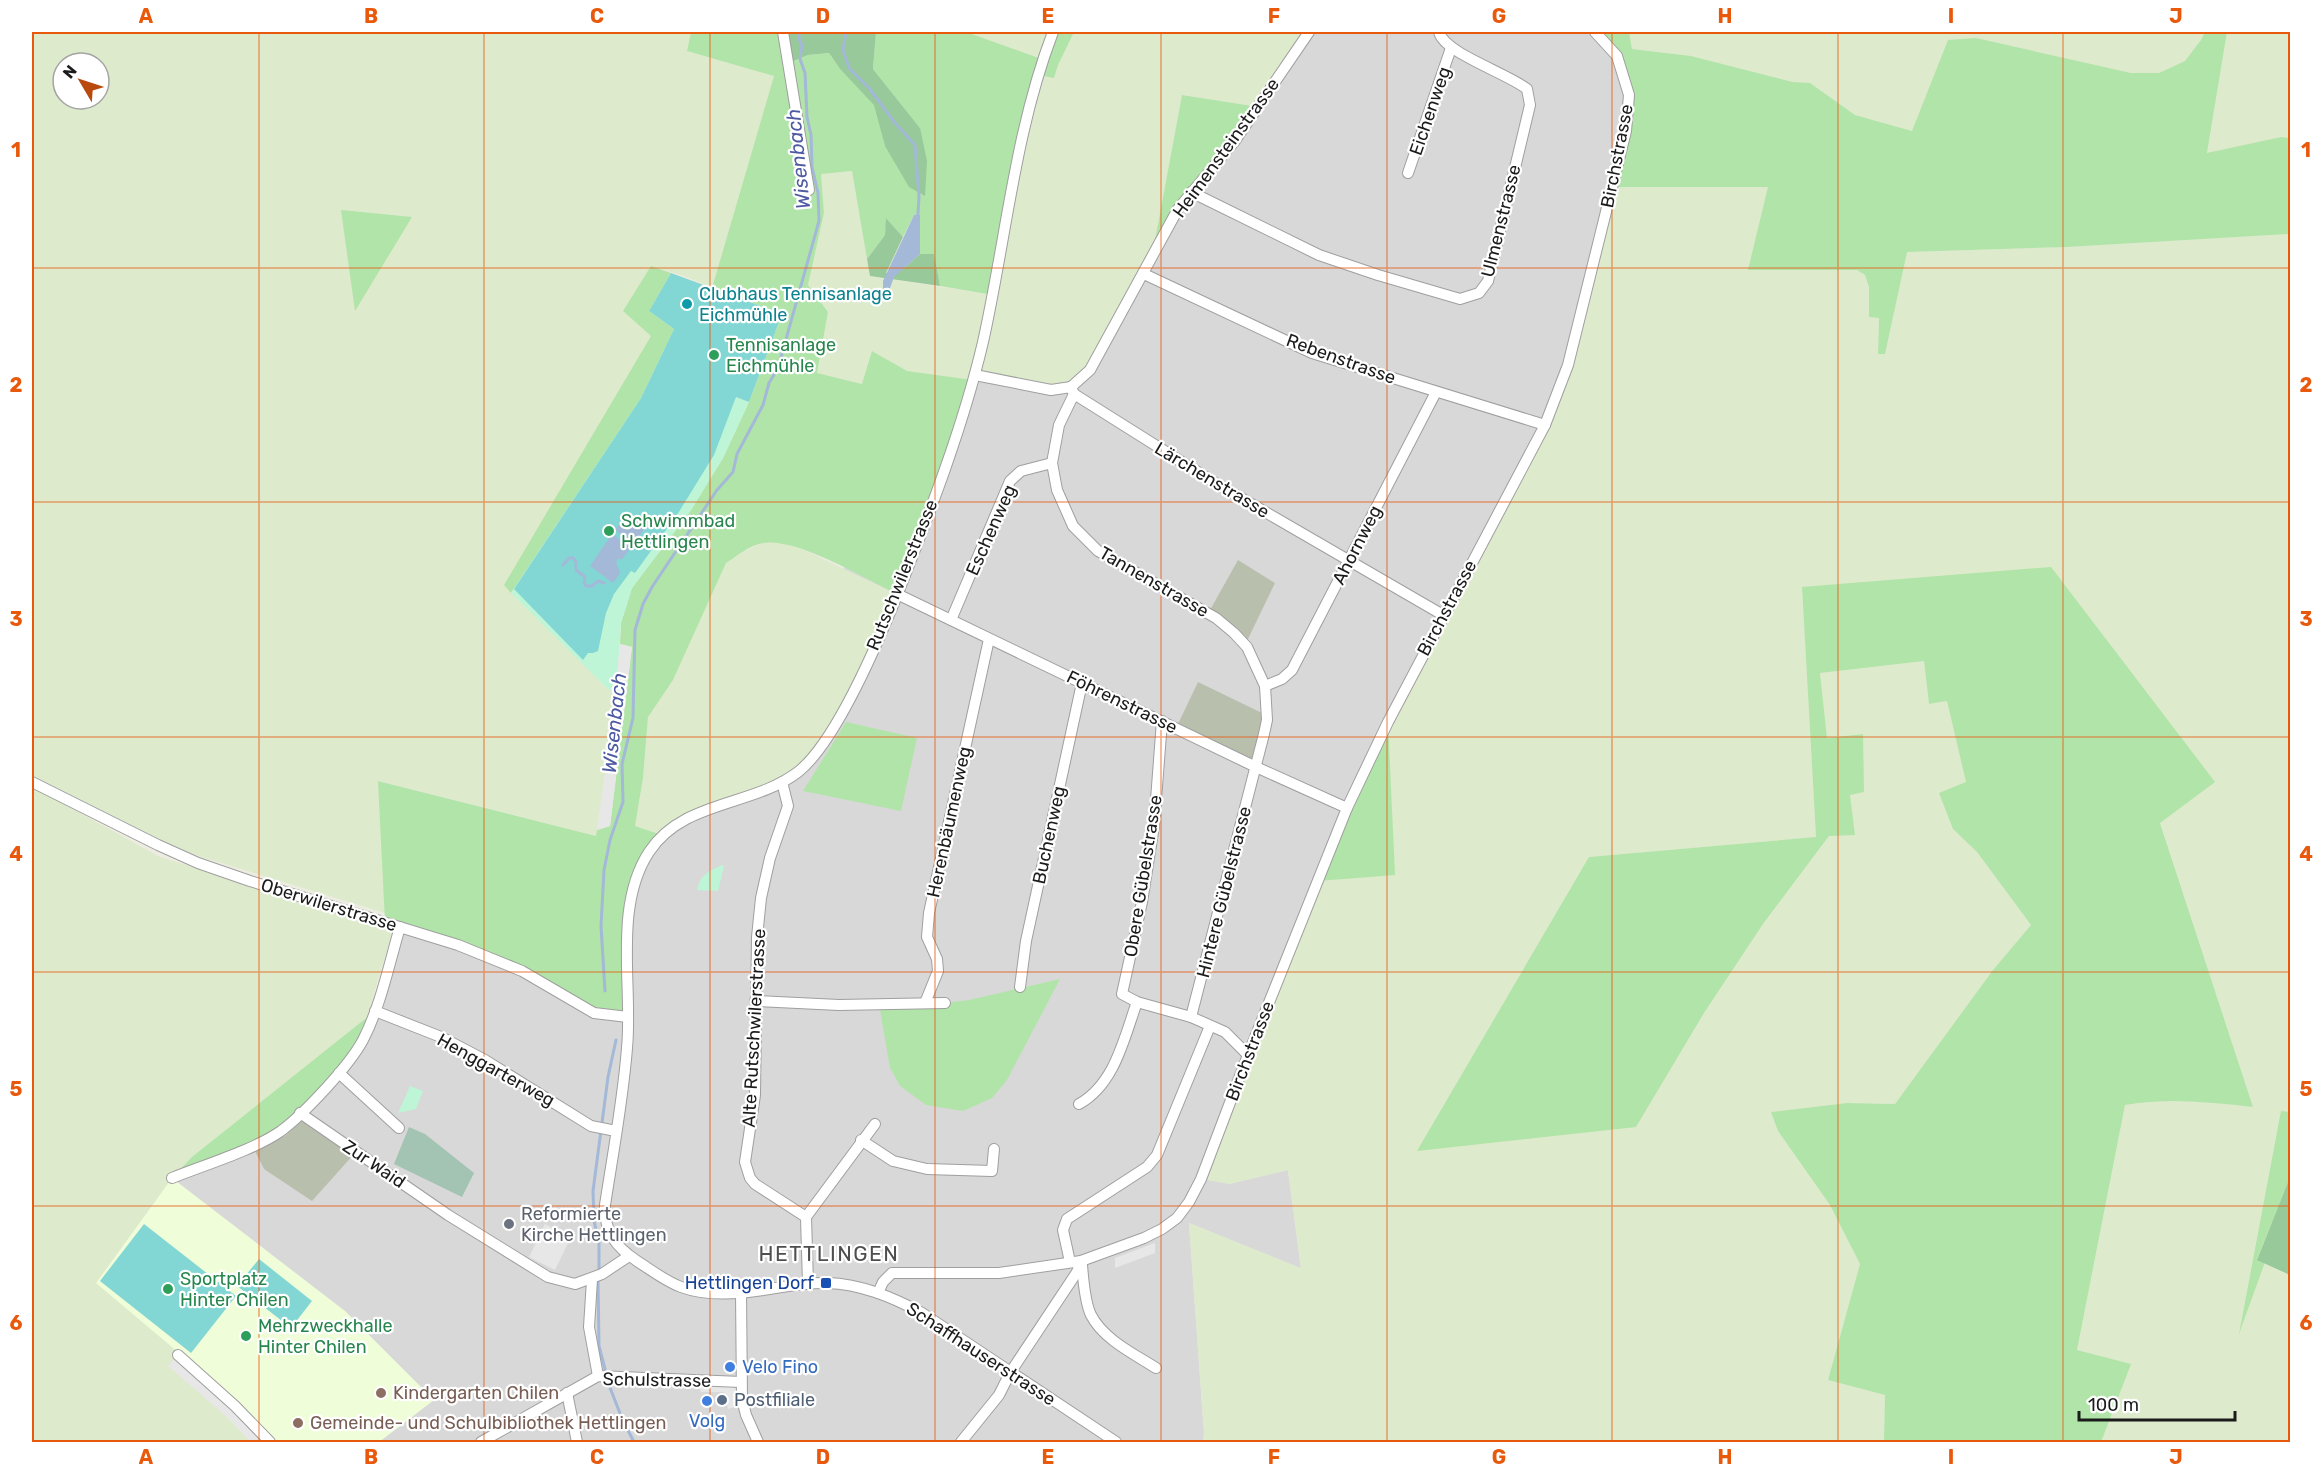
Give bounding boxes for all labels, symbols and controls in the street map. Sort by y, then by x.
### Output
text: A [139,4,154,28]
text: B [364,4,378,28]
text: C [590,4,604,28]
text: D [816,4,830,28]
text: E [1042,4,1054,28]
text: F [1268,4,1280,28]
text: G [1492,4,1506,28]
text: H [1718,4,1732,28]
text: I [1948,4,1954,28]
text: J [2169,4,2183,28]
north arrow [51,51,111,111]
text: N [59,61,81,82]
street label: Eichenweg [1405,64,1455,158]
street label: Heimensteinstrasse [1168,74,1284,222]
street label: Birchstrasse [1596,102,1638,210]
water label: Wisenbach [781,108,815,210]
text: 1 [11,138,21,162]
text: 1 [2301,138,2311,162]
street label: Ulmenstrasse [1476,162,1526,280]
place label: Clubhaus Tennisanlage Eichmühle [699,283,892,326]
marker: Clubhaus Tennisanlage Eichmühle [680,297,694,311]
street label: Rebenstrasse [1283,329,1399,389]
place label: Tennisanlage Eichmühle [726,334,836,377]
marker: Tennisanlage Eichmühle [707,348,721,362]
text: 2 [10,373,23,397]
text: 2 [2300,373,2313,397]
street label: Lärchenstrasse [1151,437,1273,523]
street label: Eschenweg [961,481,1021,579]
street label: Rutschwilerstrasse [862,496,942,654]
street label: Ahornweg [1328,502,1386,588]
place label: Schwimmbad Hettlingen [621,510,735,553]
marker: Schwimmbad Hettlingen [602,524,616,538]
street label: Tannenstrasse [1095,542,1213,622]
street label: Birchstrasse [1413,556,1481,660]
text: 3 [9,607,23,631]
text: 3 [2299,607,2313,631]
street label: Föhrenstrasse [1063,666,1181,738]
water label: Wisenbach [597,672,631,774]
street label: Herenbäumenweg [922,744,976,900]
street label: Buchenweg [1028,784,1070,886]
street label: Obere Gübelstrasse [1119,793,1167,959]
street label: Hintere Gübelstrasse [1192,804,1256,980]
text: 4 [9,842,23,866]
text: 4 [2299,842,2313,866]
street label: Oberwilerstrasse [258,874,400,936]
street label: Alte Rutschwilerstrasse [738,928,770,1128]
street label: Birchstrasse [1221,998,1279,1104]
street label: Henggarterweg [433,1029,559,1111]
text: 5 [10,1077,23,1101]
text: 5 [2300,1077,2313,1101]
street label: Zur Waid [338,1135,410,1193]
place label: Reformierte Kirche Hettlingen [521,1203,667,1246]
marker: Reformierte Kirche Hettlingen [502,1217,516,1231]
district label: HETTLINGEN [759,1241,899,1266]
place label: Sportplatz Hinter Chilen [180,1268,289,1311]
place label: Hettlingen Dorf [685,1272,814,1294]
marker: Hettlingen Dorf [819,1276,833,1290]
marker: Sportplatz Hinter Chilen [161,1282,175,1296]
street label: Schaffhauserstrasse [902,1298,1060,1410]
text: 6 [9,1311,23,1335]
text: 6 [2299,1311,2313,1335]
place label: Mehrzweckhalle Hinter Chilen [258,1315,393,1358]
marker: Mehrzweckhalle Hinter Chilen [239,1329,253,1343]
place label: Velo Fino [742,1356,818,1378]
marker: Velo Fino [723,1360,737,1374]
street label: Schulstrasse [603,1368,711,1392]
place label: Kindergarten Chilen [393,1382,559,1404]
scale bar [2079,1384,2235,1422]
marker: Kindergarten Chilen [374,1386,388,1400]
place label: Postfiliale [734,1389,815,1411]
marker: Postfiliale [715,1393,729,1407]
marker: Volg [700,1394,714,1408]
text: 100 m [2088,1394,2139,1416]
place label: Volg [689,1410,725,1432]
place label: Gemeinde- und Schulbibliothek Hettlingen [310,1412,666,1434]
marker: Gemeinde- und Schulbibliothek Hettlingen [291,1416,305,1430]
text: A [139,1445,154,1469]
text: B [364,1445,378,1469]
text: C [590,1445,604,1469]
text: D [816,1445,830,1469]
text: E [1042,1445,1054,1469]
text: F [1268,1445,1280,1469]
text: G [1492,1445,1506,1469]
text: H [1718,1445,1732,1469]
text: I [1948,1445,1954,1469]
text: J [2169,1445,2183,1469]

